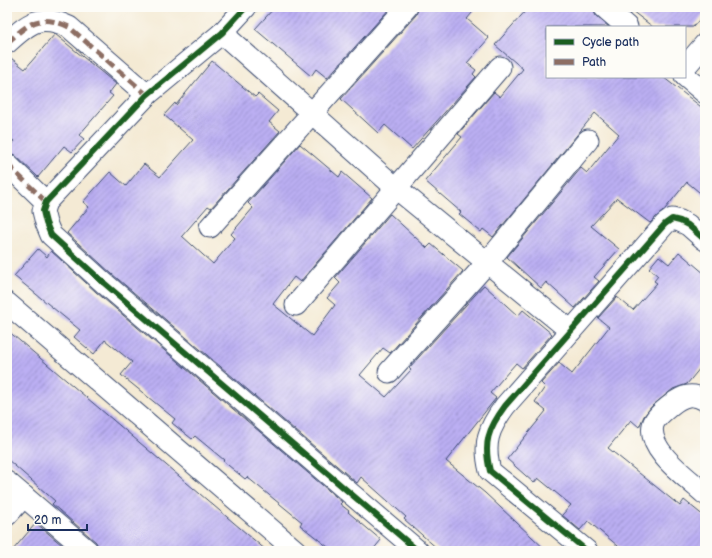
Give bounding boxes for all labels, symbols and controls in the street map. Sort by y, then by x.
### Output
legend [546,26,686,78]
text: Cycle path [582,35,639,50]
text: Path [582,55,607,70]
scale bar [28,506,87,532]
text: 20 m [34,513,61,528]

